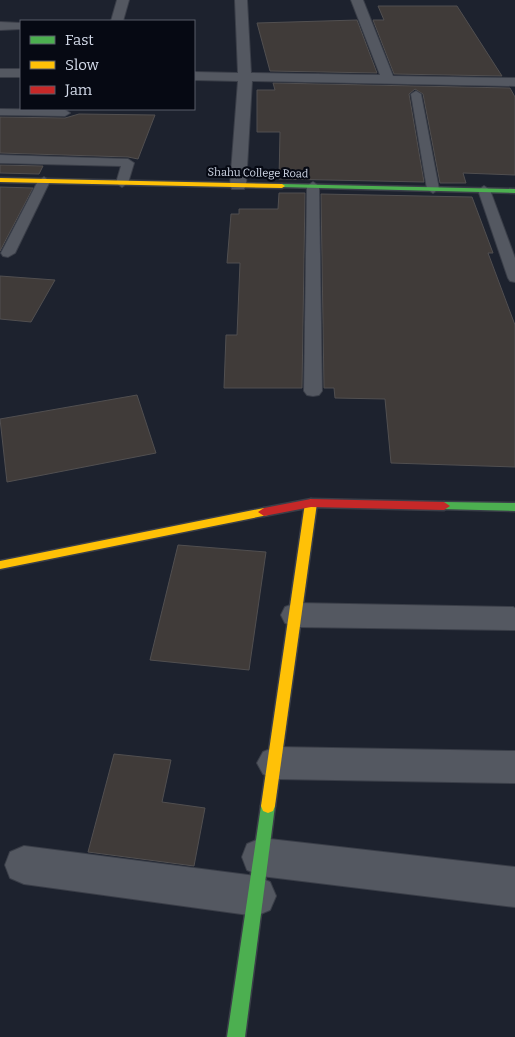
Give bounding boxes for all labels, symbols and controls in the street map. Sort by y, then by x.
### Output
legend [20,20,195,110]
text: Fast [65,31,94,49]
text: Slow [65,56,100,74]
text: Jam [64,81,93,99]
street label: Shahu College Road [207,166,309,180]

